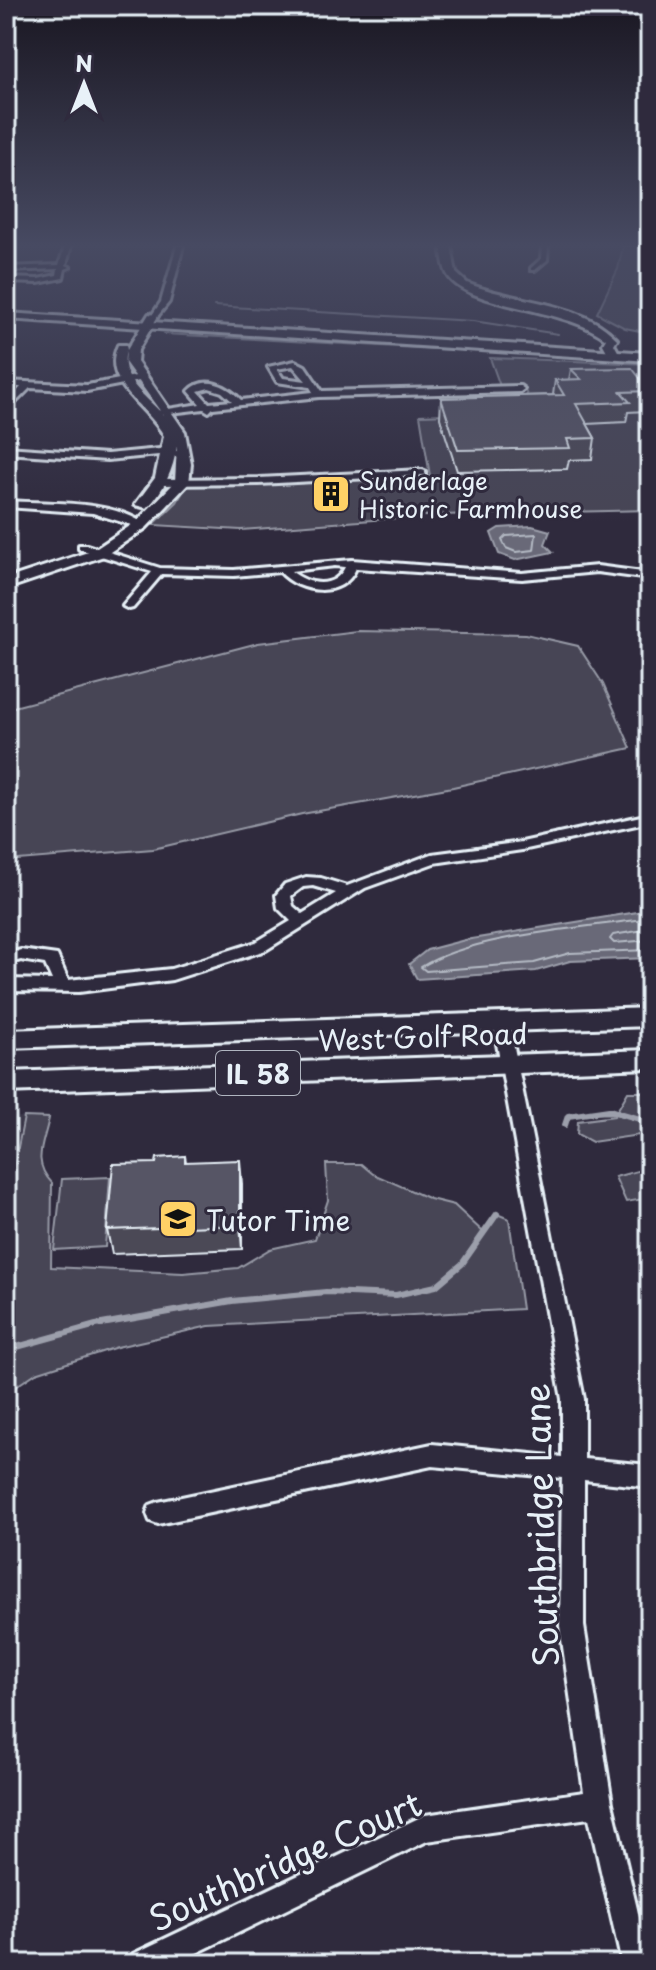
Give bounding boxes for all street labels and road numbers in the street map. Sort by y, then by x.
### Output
street label: West Golf Road [318,1011,528,1061]
road number: IL 58 [216,1051,300,1095]
street label: Southbridge Lane [509,1382,571,1668]
street label: Southbridge Court [140,1777,430,1943]

